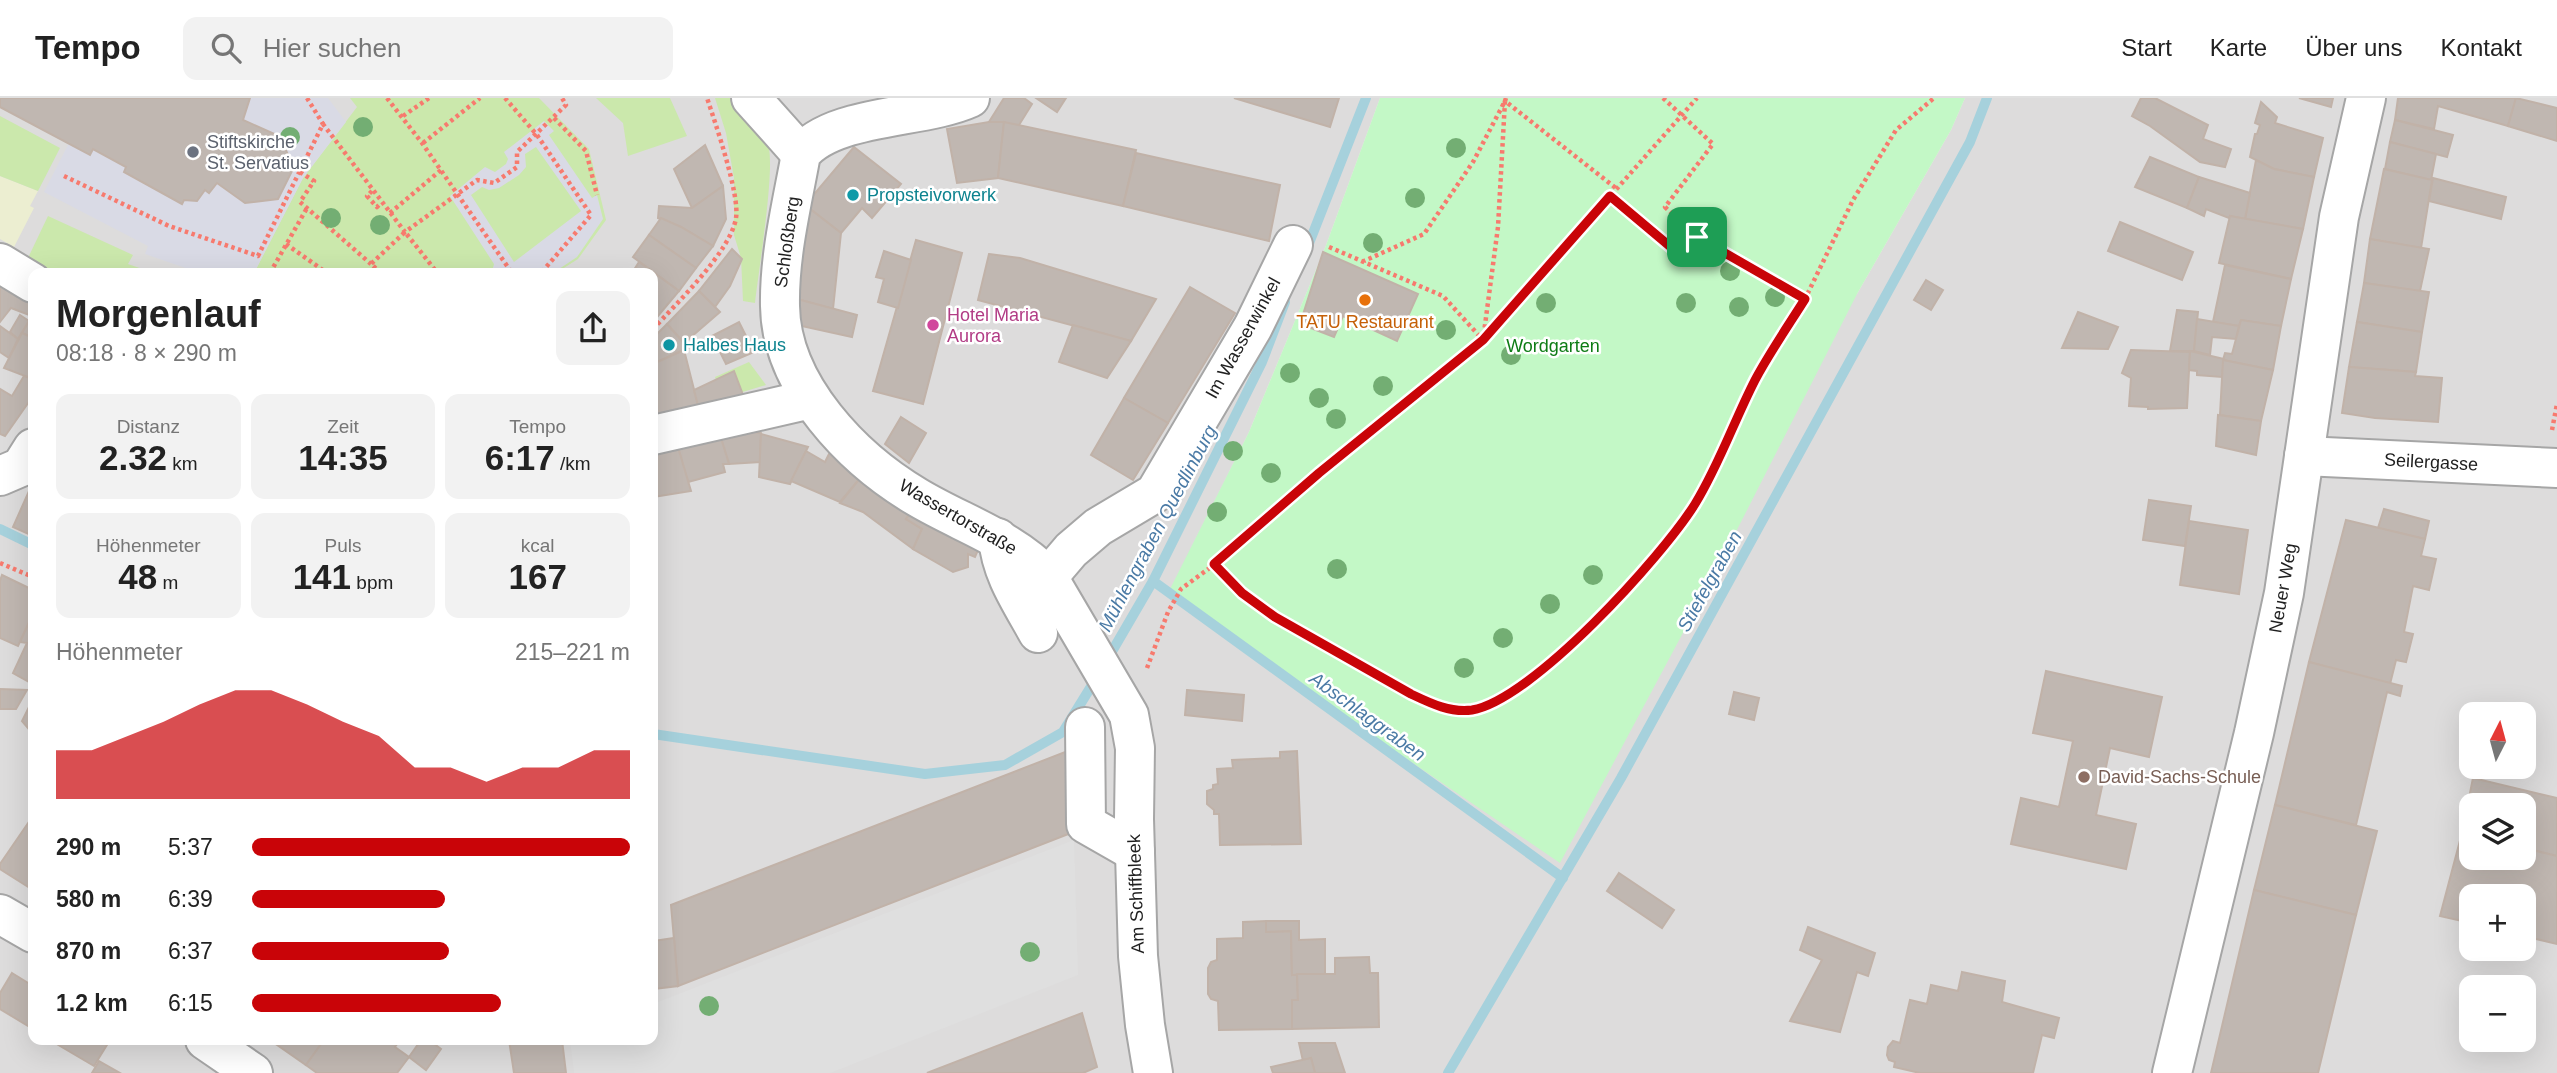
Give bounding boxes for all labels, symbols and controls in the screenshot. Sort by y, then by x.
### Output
search box [183,17,673,80]
text: Tempo [35,29,141,66]
icon: search [207,29,245,67]
text: Hier suchen [263,33,401,63]
text: Start [2121,34,2172,61]
text: Karte [2210,34,2267,61]
text: Über uns [2305,34,2403,61]
text: Kontakt [2441,34,2522,61]
place label: Stiftskirche St. Servatius [207,132,309,173]
marker: Stiftskirche St. Servatius [185,144,201,160]
place label: Propsteivorwerk [867,185,997,205]
marker: Propsteivorwerk [845,187,861,203]
street label: Schloßberg [771,195,803,289]
pin [1667,207,1727,267]
icon: arrive [1678,218,1716,256]
street label: Im Wasserwinkel [1201,274,1285,402]
button: share [556,291,630,365]
marker: TATU Restaurant [1357,292,1373,308]
text: Morgenlauf [56,293,261,335]
place label: Hotel Maria Aurora [947,305,1040,346]
place label: TATU Restaurant [1296,312,1434,332]
marker: Hotel Maria Aurora [925,317,941,333]
place label: Halbes Haus [683,335,786,355]
park label: Wordgarten [1506,336,1600,356]
marker: Halbes Haus [661,337,677,353]
text: 08:18 · 8 × 290 m [56,340,237,366]
text: Distanz [117,416,180,437]
text: Zeit [327,416,359,437]
text: Tempo [509,416,566,437]
water label: Mühlengraben Quedlinburg [1094,421,1221,635]
text: 2.32 [99,438,167,477]
text: 14:35 [298,438,388,477]
text: 6:17 [485,438,555,477]
street label: Seilergasse [2384,450,2478,474]
text: km [167,453,198,474]
text: /km [555,453,591,474]
street label: Wassertorstraße [896,475,1020,559]
water label: Stiefelgraben [1673,527,1746,635]
text: Höhenmeter [96,535,201,556]
text: Puls [325,535,361,556]
text: kcal [521,535,555,556]
street label: Neuer Weg [2265,542,2301,634]
text: 48 [118,557,157,596]
text: 141 [293,557,351,596]
text: 167 [508,557,567,596]
text: m [157,572,178,593]
text: bpm [351,572,393,593]
text: Höhenmeter [56,639,183,665]
text: 215–221 m [515,639,630,665]
water label: Abschlaggraben [1305,667,1429,765]
north arrow [2459,702,2536,779]
map controls [2459,702,2536,1052]
place label: David-Sachs-Schule [2098,767,2261,787]
marker: David-Sachs-Schule [2076,769,2092,785]
button: layers [2459,793,2536,870]
street label: Am Schiffbleek [1124,833,1148,954]
text: 290 m [56,834,121,860]
text: 5:37 [168,834,213,860]
button: + [2459,884,2536,961]
text: 580 m [56,886,121,912]
text: 6:39 [168,886,213,912]
text: 870 m [56,938,121,964]
text: 6:37 [168,938,213,964]
button: − [2459,975,2536,1052]
text: 1.2 km [56,990,128,1016]
text: 6:15 [168,990,213,1016]

